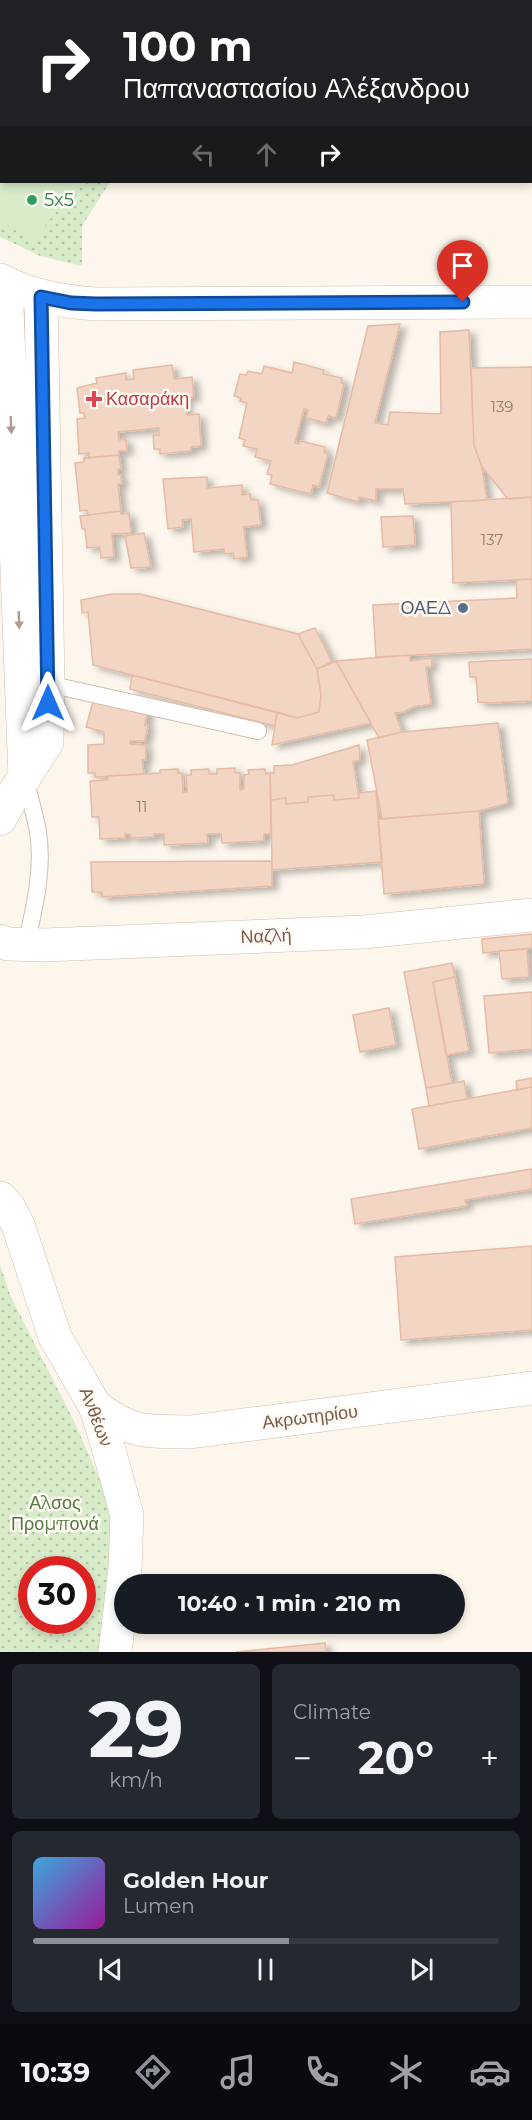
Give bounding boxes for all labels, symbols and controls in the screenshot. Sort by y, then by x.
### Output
text: 100 m [123,20,252,72]
icon: right [24,24,102,102]
text: Παπαναστασίου Αλέξανδρου [123,72,470,105]
icon: left [187,138,220,171]
icon: ahead [250,138,283,171]
icon: right [313,138,346,171]
place label: 5x5 [44,189,74,211]
marker: 5x5 [25,193,39,207]
pin [437,240,488,302]
icon: arrive [446,249,479,282]
place label: Κασαράκη [106,388,189,410]
marker: Κασαράκη [87,392,101,406]
house number: 139 [490,397,514,416]
one-way arrow [7,416,16,435]
house number: 137 [481,530,503,549]
place label: ΟΑΕΔ [400,597,451,619]
marker: ΟΑΕΔ [456,601,470,615]
one-way arrow [14,611,23,630]
position arrow [16,671,80,735]
house number: 11 [137,797,147,816]
street label: Ναζλή [240,924,292,948]
street label: Ανθέων [75,1384,117,1450]
street label: Ακρωτηρίου [261,1400,359,1434]
park label: Αλσος Προμπονά [11,1492,99,1535]
speed limit sign: 30 [18,1556,96,1634]
text: 10:40 · 1 min · 210 m [178,1590,401,1617]
text: 29 [88,1681,184,1777]
text: Climate [293,1700,371,1724]
text: 20° [358,1730,434,1785]
text: − [293,1738,312,1778]
text: + [480,1738,499,1778]
text: km/h [109,1768,163,1792]
text: Golden Hour [123,1867,268,1894]
text: Lumen [123,1894,195,1918]
icon: previous [94,1953,127,1986]
icon: pause [249,1953,282,1986]
icon: next [405,1953,438,1986]
icon: directions [132,2051,174,2093]
icon: music [217,2051,259,2093]
icon: phone [301,2051,343,2093]
icon: climate [385,2051,427,2093]
icon: car [469,2051,511,2093]
text: 10:39 [21,2056,90,2089]

